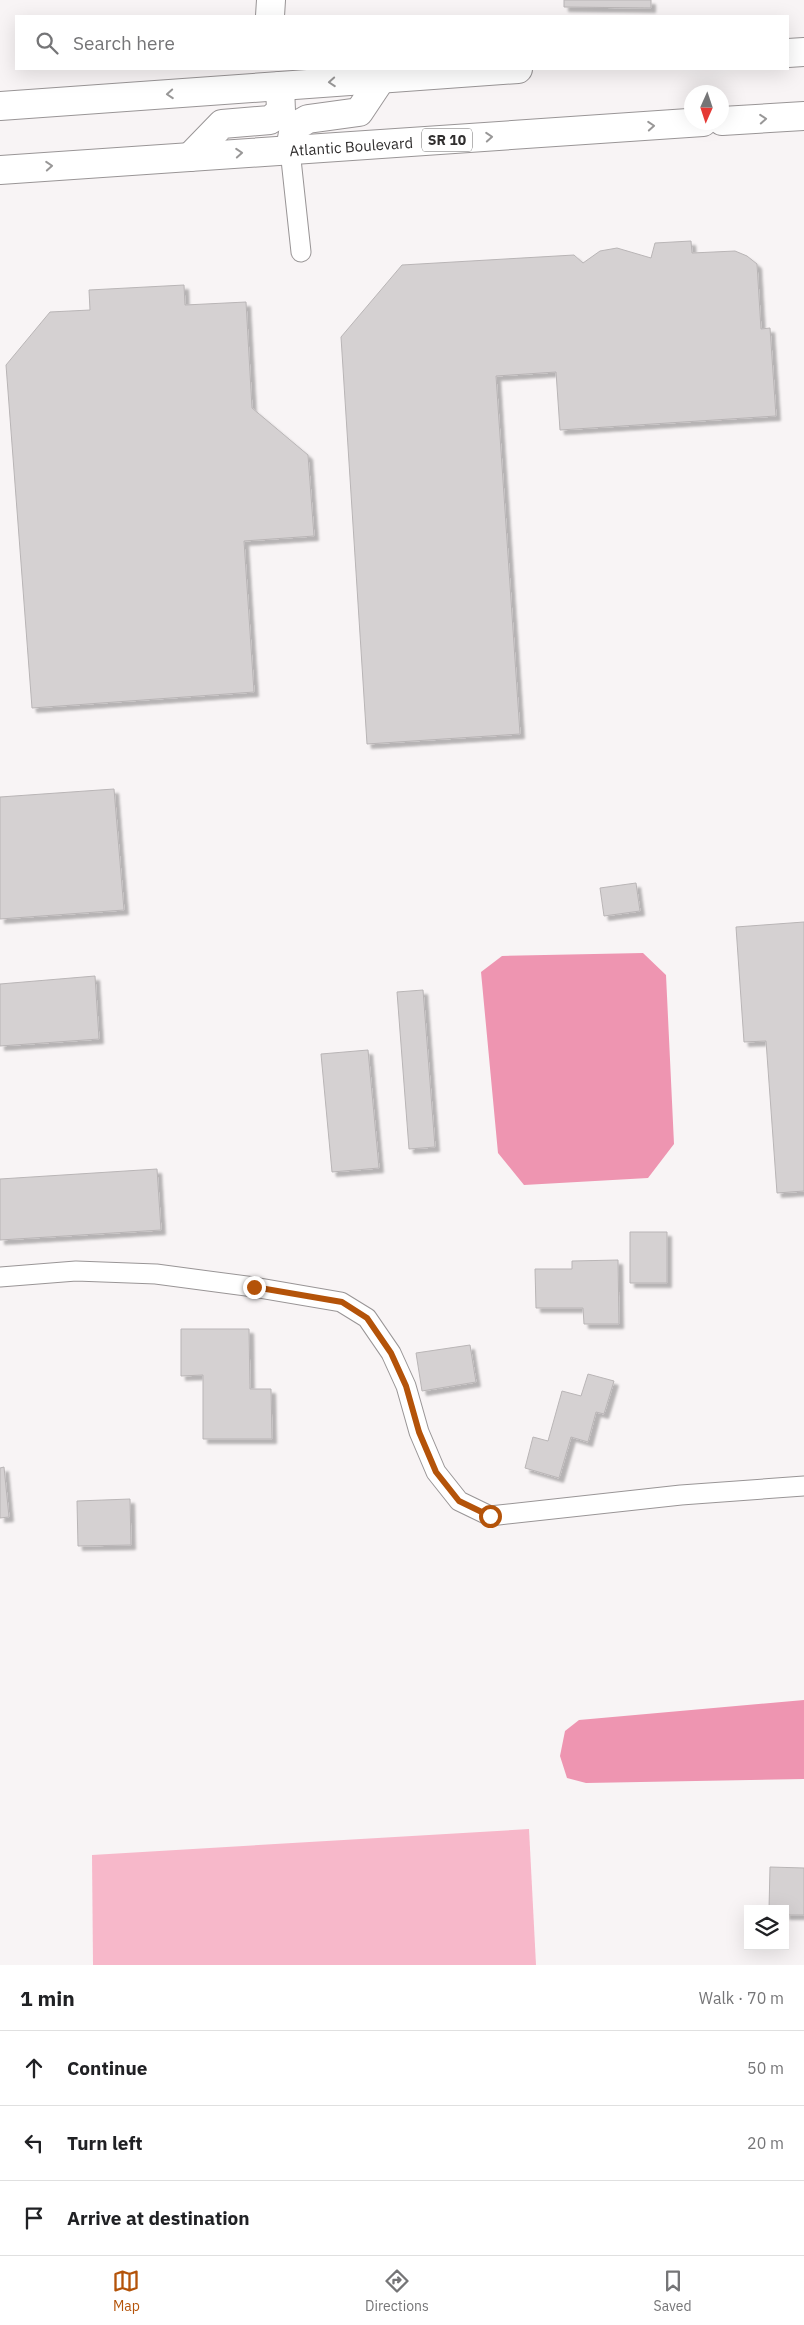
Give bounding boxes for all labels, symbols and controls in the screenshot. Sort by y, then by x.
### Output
search box [15,15,789,70]
icon: search [33,29,61,57]
text: Search here [73,31,175,55]
one-way arrow [328,77,336,88]
north arrow [684,85,729,130]
one-way arrow [166,88,174,99]
one-way arrow [759,113,767,124]
one-way arrow [647,121,655,132]
road number: SR 10 [422,128,472,152]
one-way arrow [485,131,493,142]
street label: Atlantic Boulevard [289,132,414,160]
one-way arrow [235,148,243,159]
one-way arrow [45,161,53,172]
route end [243,1276,266,1299]
route start [479,1505,502,1528]
map controls [744,1905,789,1950]
button: layers [744,1905,789,1950]
text: 1 min [20,1984,75,2012]
text: Walk · 70 m [699,1988,784,2008]
icon: ahead [20,2054,48,2082]
text: Continue [67,2056,147,2080]
text: 50 m [747,2058,784,2078]
icon: left [20,2129,48,2157]
text: Turn left [67,2131,143,2155]
text: 20 m [747,2133,784,2153]
icon: arrive [20,2204,48,2232]
text: Arrive at destination [67,2206,250,2230]
tab: Map [112,2267,140,2315]
tab: Directions [365,2267,429,2315]
tab: Saved [654,2267,692,2315]

